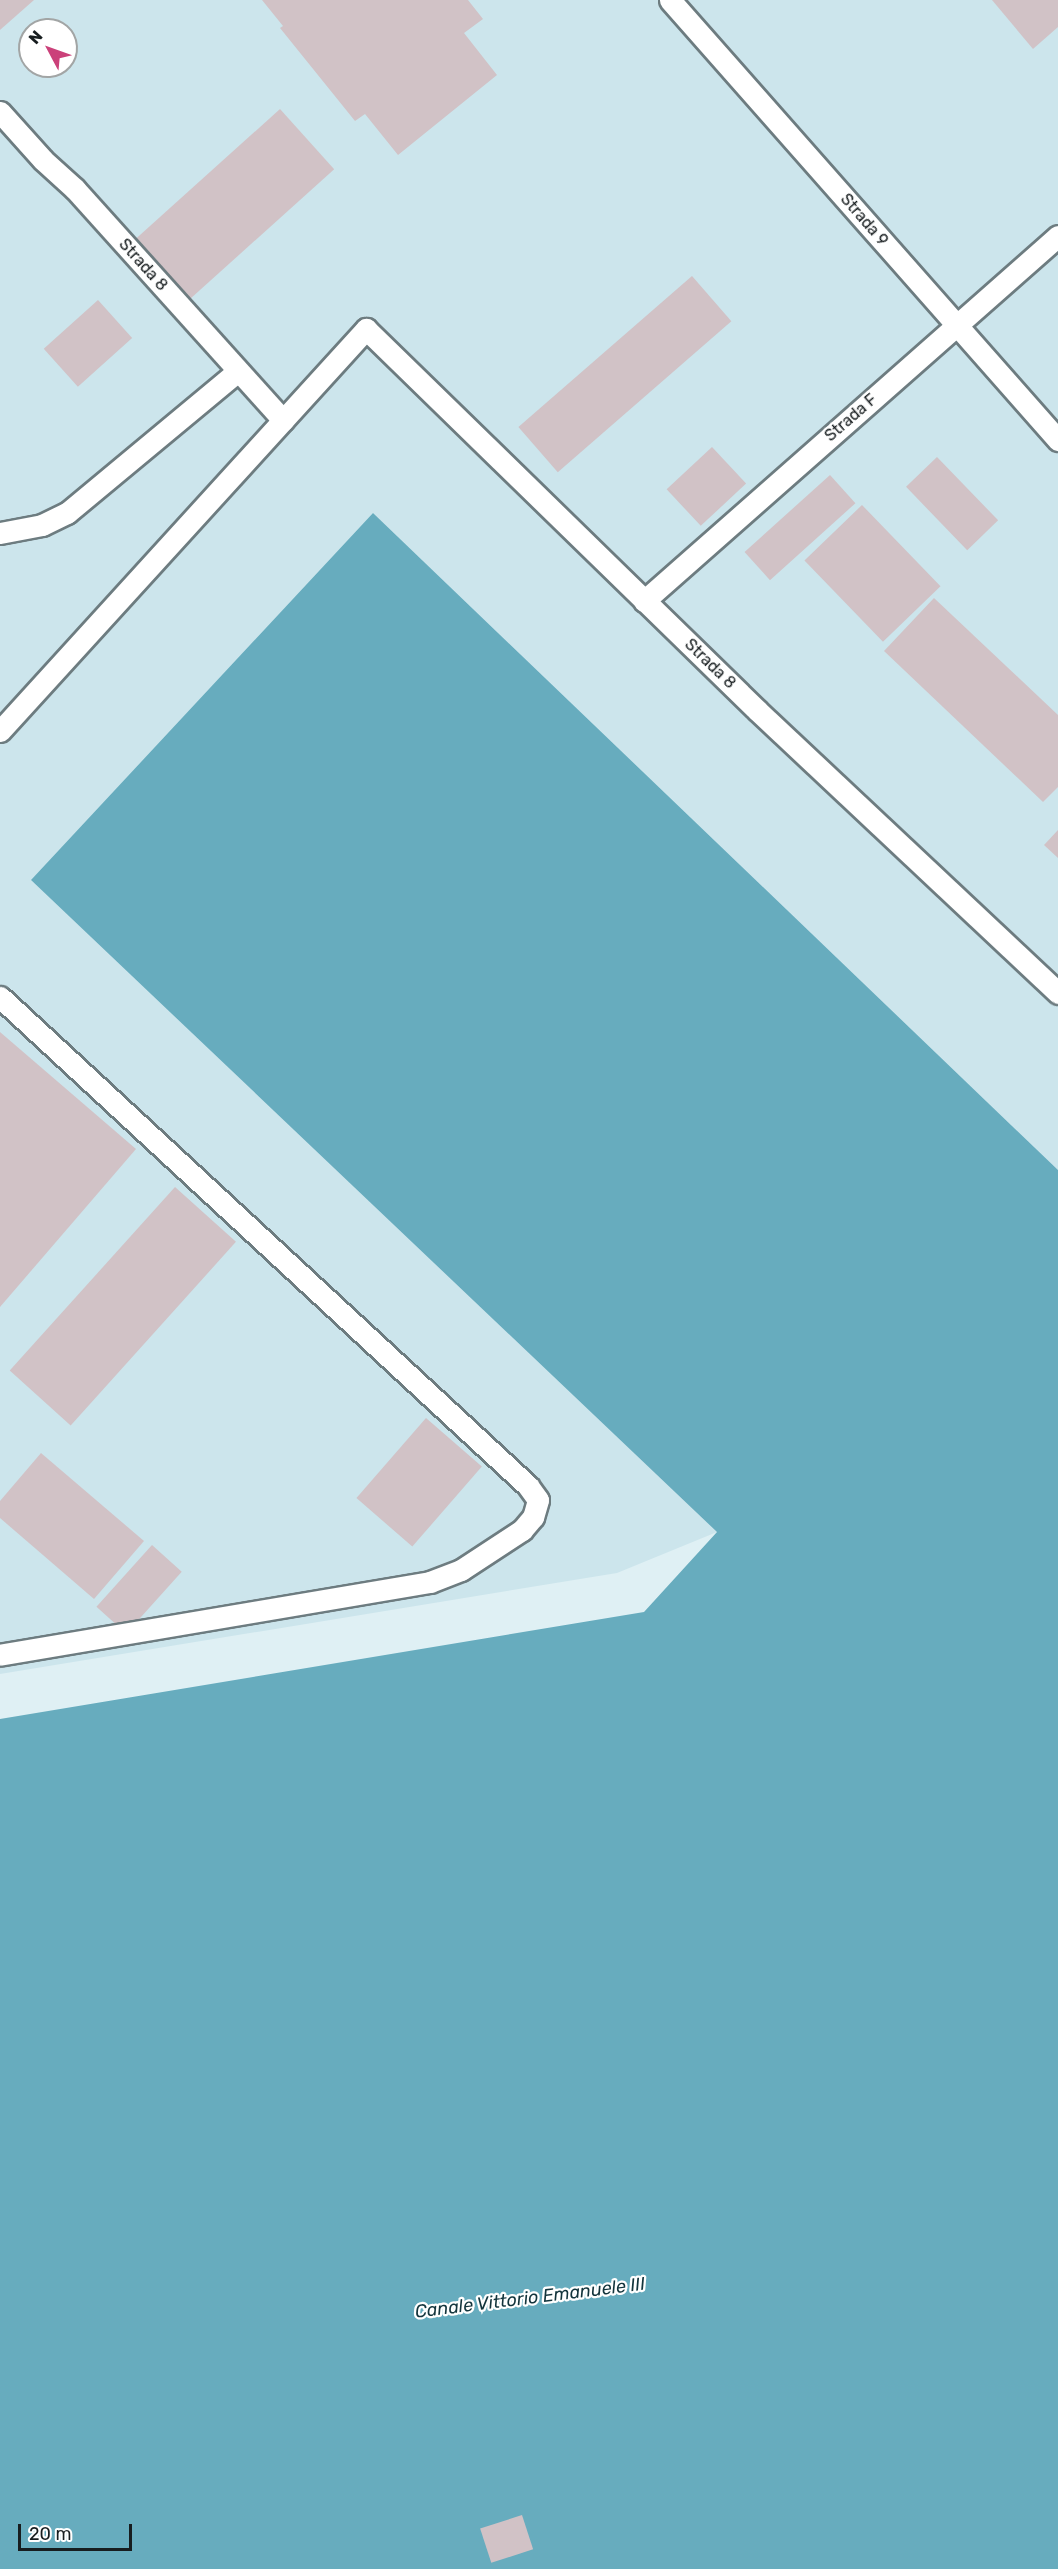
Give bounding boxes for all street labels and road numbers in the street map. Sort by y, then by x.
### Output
street label: Strada 9 [836,190,892,250]
street label: Strada 8 [115,235,171,295]
street label: Strada F [821,390,881,446]
street label: Strada 8 [681,635,739,693]

